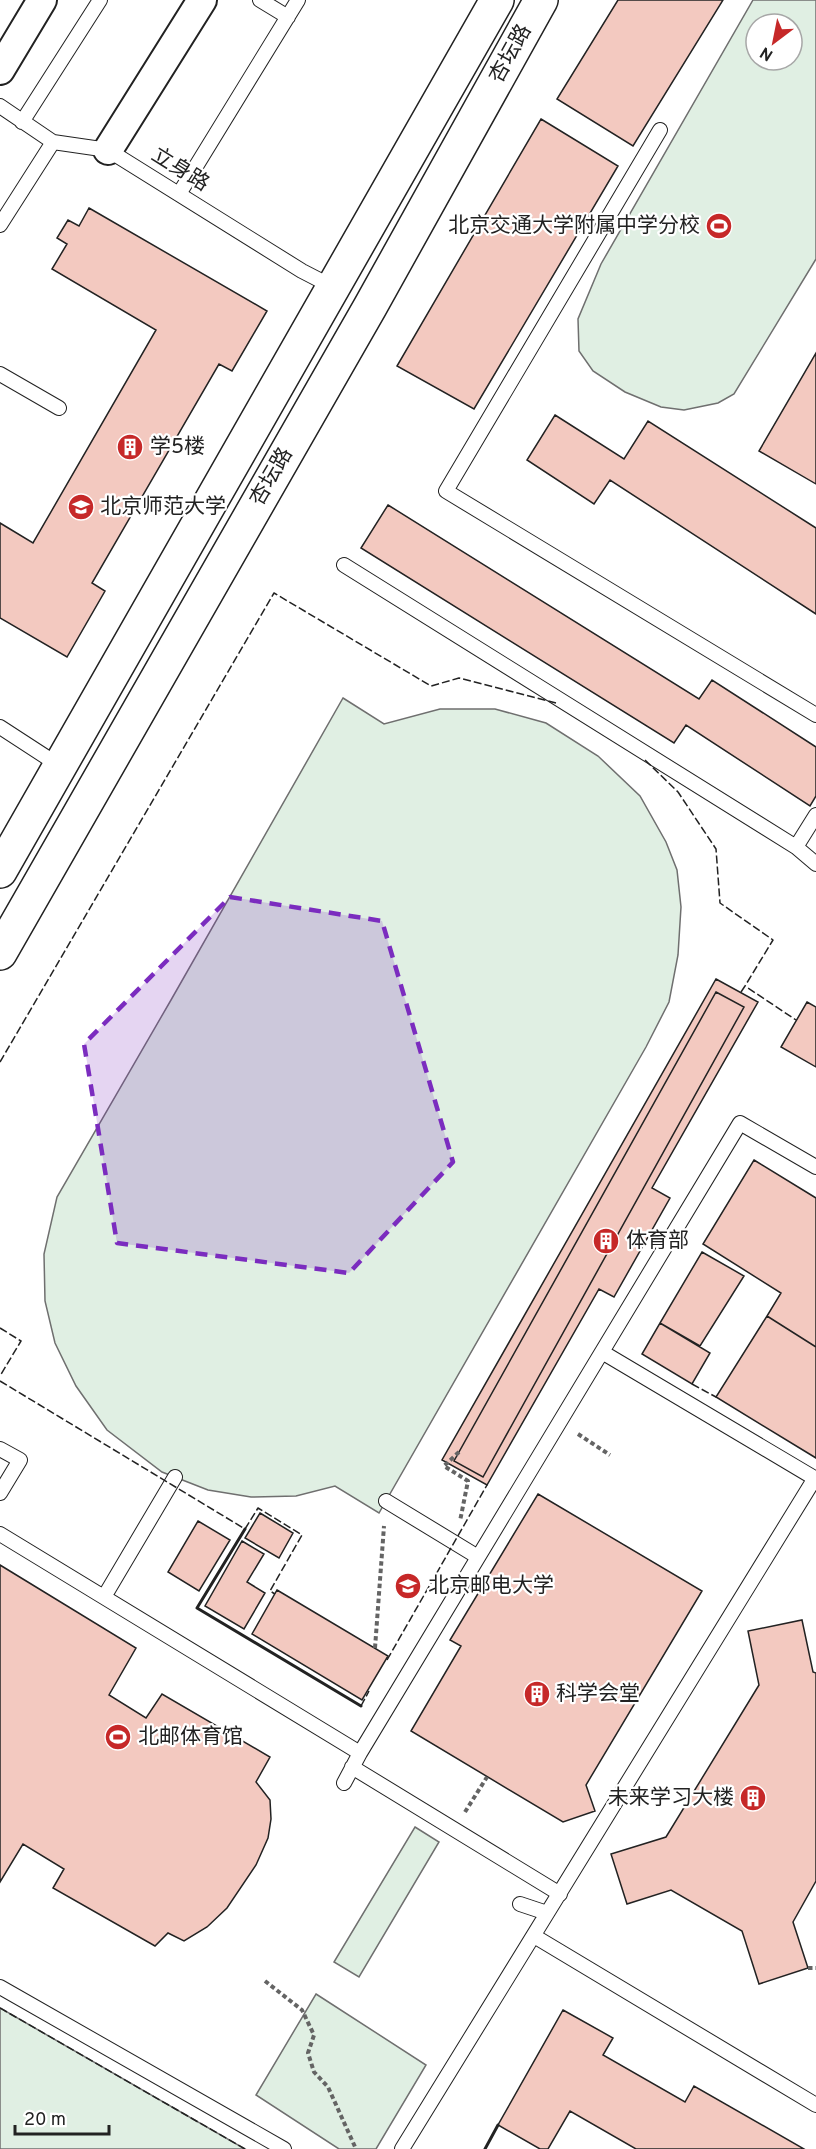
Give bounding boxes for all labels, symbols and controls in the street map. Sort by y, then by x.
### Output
north arrow [744,12,804,72]
street label: 杏坛路 [484,20,538,88]
text: N [757,41,777,65]
street label: 立身路 [146,142,214,198]
sports icon: 北京交通大学附属中学分校 [704,211,734,241]
place label: 北京交通大学附属中学分校 [448,213,700,240]
building icon: 学5楼 [115,432,145,462]
place label: 学5楼 [150,434,205,461]
street label: 杏坛路 [245,443,299,511]
school or university icon: 北京师范大学 [66,492,96,522]
place label: 北京师范大学 [100,494,226,521]
building icon: 体育部 [591,1226,621,1256]
place label: 体育部 [626,1228,689,1255]
school or university icon: 北京邮电大学 [393,1571,423,1601]
place label: 北京邮电大学 [428,1573,554,1600]
building icon: 科学会堂 [522,1679,552,1709]
place label: 科学会堂 [556,1681,640,1708]
sports icon: 北邮体育馆 [103,1722,133,1752]
place label: 北邮体育馆 [138,1724,243,1751]
building icon: 未来学习大楼 [738,1783,768,1813]
place label: 未来学习大楼 [608,1785,734,1812]
scale bar [15,2098,110,2136]
text: 20 m [24,2109,66,2132]

